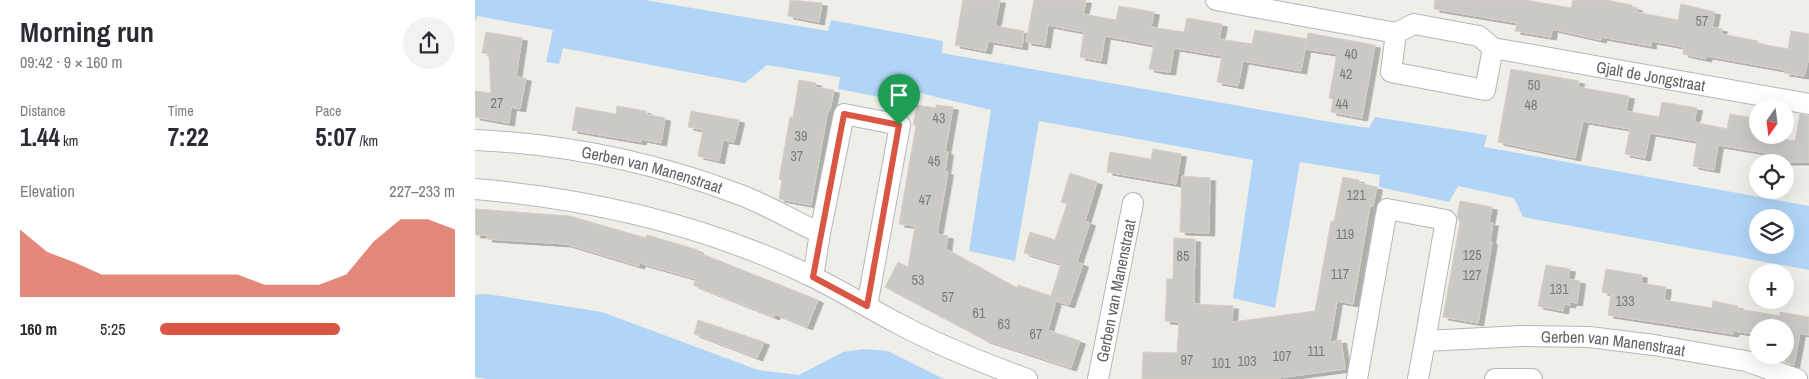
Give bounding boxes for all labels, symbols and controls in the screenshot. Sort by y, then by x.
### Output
house number: 57 [1696,12,1708,30]
text: Morning run [20,13,154,51]
button: share [403,17,455,69]
house number: 40 [1345,45,1357,63]
text: 09:42 · 9 × 160 m [20,51,123,73]
street label: Gjalt de Jongstraat [1595,56,1707,96]
house number: 42 [1340,65,1352,83]
pin [878,74,920,125]
house number: 50 [1528,76,1540,94]
icon: arrive [885,81,913,109]
house number: 27 [491,94,503,112]
house number: 44 [1336,95,1349,113]
house number: 48 [1525,96,1537,114]
north arrow [1749,99,1794,144]
map controls [1749,99,1794,364]
text: Distance [20,102,65,120]
text: Time [168,102,194,120]
text: Pace [315,102,342,120]
house number: 43 [933,109,945,127]
text: 1.44 [20,120,60,154]
text: 7:22 [168,120,209,154]
text: 5:07 [315,120,356,154]
house number: 39 [795,127,807,145]
text: km [60,132,78,150]
text: /km [356,132,378,150]
street label: Gerben van Manenstraat [580,141,726,199]
house number: 37 [791,147,803,165]
house number: 45 [928,152,940,170]
button: locate [1749,154,1794,199]
text: Elevation [20,180,75,202]
text: 227–233 m [389,180,455,202]
house number: 121 [1346,186,1366,204]
house number: 47 [919,191,931,209]
button: layers [1749,209,1794,254]
street label: Gerben van Manenstraat [1091,217,1141,364]
house number: 119 [1336,225,1354,243]
house number: 125 [1462,246,1482,264]
house number: 85 [1177,247,1189,265]
button: + [1749,264,1794,309]
house number: 117 [1331,265,1349,283]
house number: 127 [1462,266,1482,284]
house number: 53 [912,271,924,289]
house number: 131 [1549,280,1569,298]
house number: 57 [942,288,954,306]
house number: 133 [1615,292,1635,310]
house number: 61 [973,304,986,322]
house number: 63 [998,315,1010,333]
text: 160 m [20,318,57,340]
text: 5:25 [100,318,126,340]
button: − [1749,319,1794,364]
house number: 67 [1030,325,1042,343]
street label: Gerben van Manenstraat [1541,325,1687,361]
house number: 111 [1307,342,1325,360]
house number: 107 [1272,347,1292,365]
house number: 97 [1181,351,1193,369]
house number: 103 [1237,352,1257,370]
house number: 101 [1211,354,1231,372]

